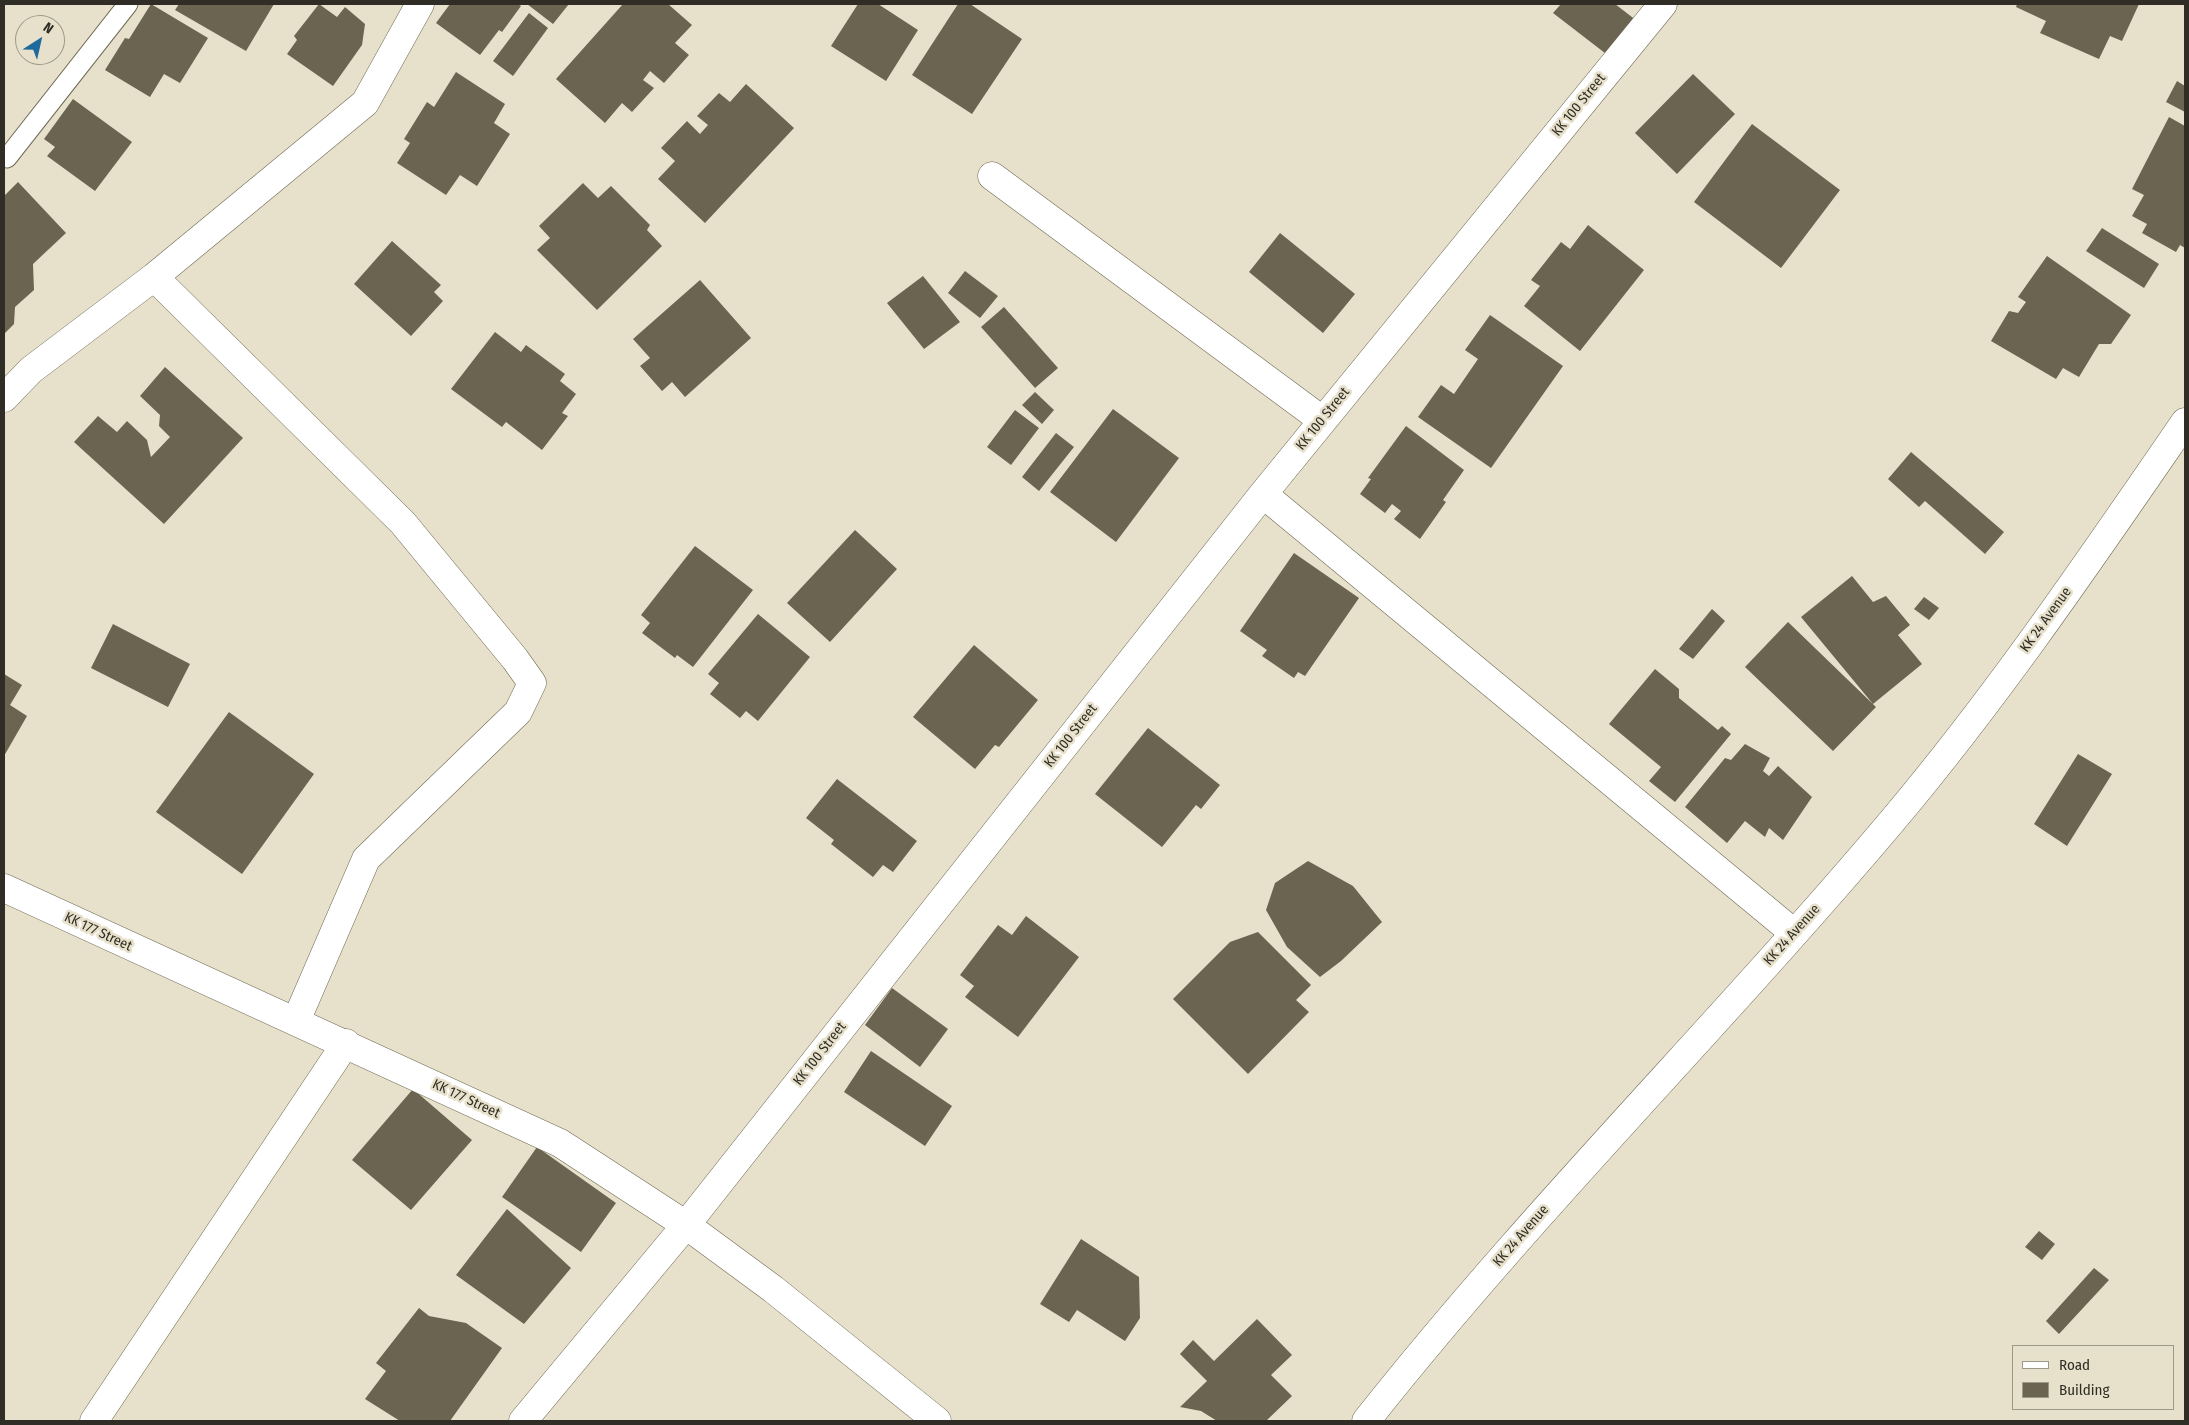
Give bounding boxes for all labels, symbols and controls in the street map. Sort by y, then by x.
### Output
north arrow [15,15,65,65]
text: N [40,19,57,37]
street label: KK 100 Street [1549,70,1609,140]
street label: KK 100 Street [1293,384,1353,454]
street label: KK 24 Avenue [2017,584,2075,656]
street label: KK 100 Street [1041,701,1101,771]
street label: KK 24 Avenue [1760,901,1824,969]
street label: KK 177 Street [62,909,134,955]
street label: KK 100 Street [790,1019,850,1089]
street label: KK 177 Street [430,1076,502,1122]
street label: KK 24 Avenue [1490,1202,1552,1270]
legend [2012,1345,2174,1410]
text: Road [2059,1356,2090,1374]
text: Building [2059,1381,2110,1399]

